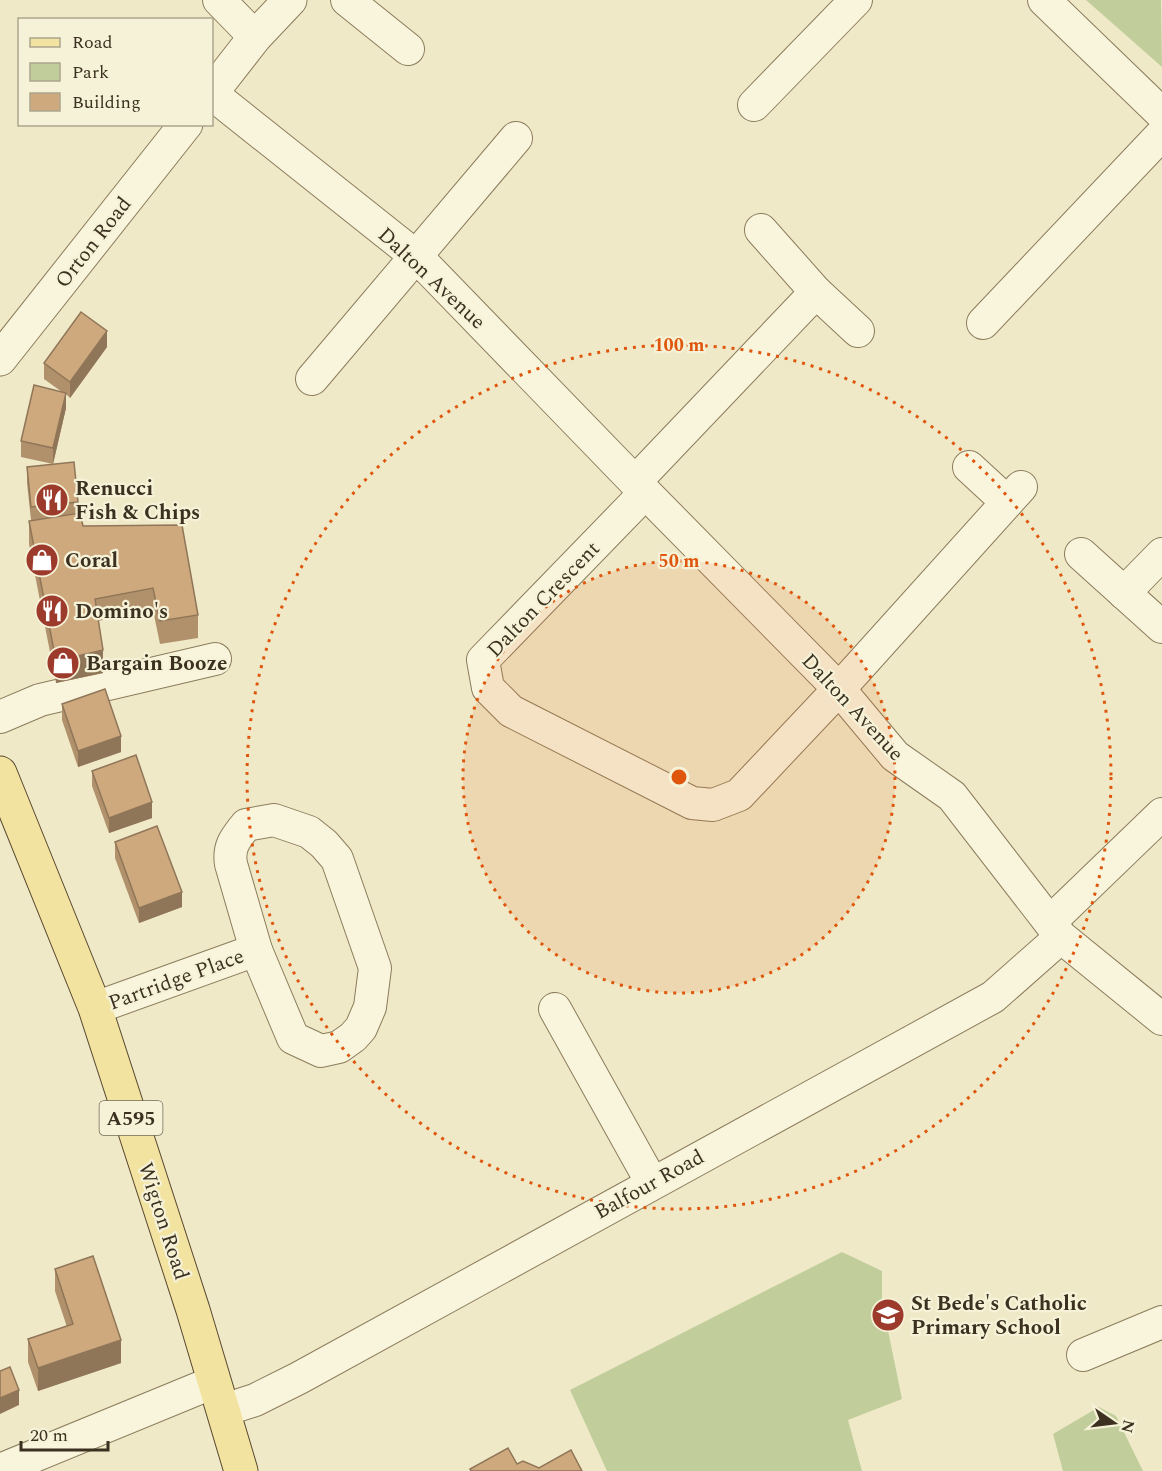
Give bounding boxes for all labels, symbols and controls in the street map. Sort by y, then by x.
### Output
legend [18,18,213,126]
text: Road [72,29,113,56]
text: Park [72,59,109,86]
text: Building [72,89,141,116]
street label: Orton Road [48,190,140,295]
street label: Dalton Avenue [370,220,493,338]
text: 100 m [653,332,705,359]
place label: Renucci Fish & Chips [75,473,200,529]
restaurant icon: Renucci Fish & Chips [34,482,70,518]
street label: Dalton Crescent [480,534,608,665]
shop icon: Coral [24,542,60,578]
place label: Coral [65,545,118,577]
text: 50 m [659,548,699,575]
restaurant icon: Domino's [34,593,70,629]
place label: Domino's [75,596,168,628]
shop icon: Bargain Booze [45,645,81,681]
street label: Dalton Avenue [793,646,911,769]
place label: Bargain Booze [86,648,227,680]
centre of rings [669,767,689,787]
street label: Partridge Place [104,941,249,1019]
road number: A595 [100,1101,162,1135]
street label: Balfour Road [589,1141,710,1228]
street label: Wigton Road [129,1158,197,1284]
place label: St Bede's Catholic Primary School [911,1288,1087,1344]
school or university icon: St Bede's Catholic Primary School [870,1297,906,1333]
north arrow [1084,1393,1144,1453]
scale bar [21,1414,108,1452]
text: N [1114,1417,1141,1436]
text: 20 m [30,1422,68,1449]

